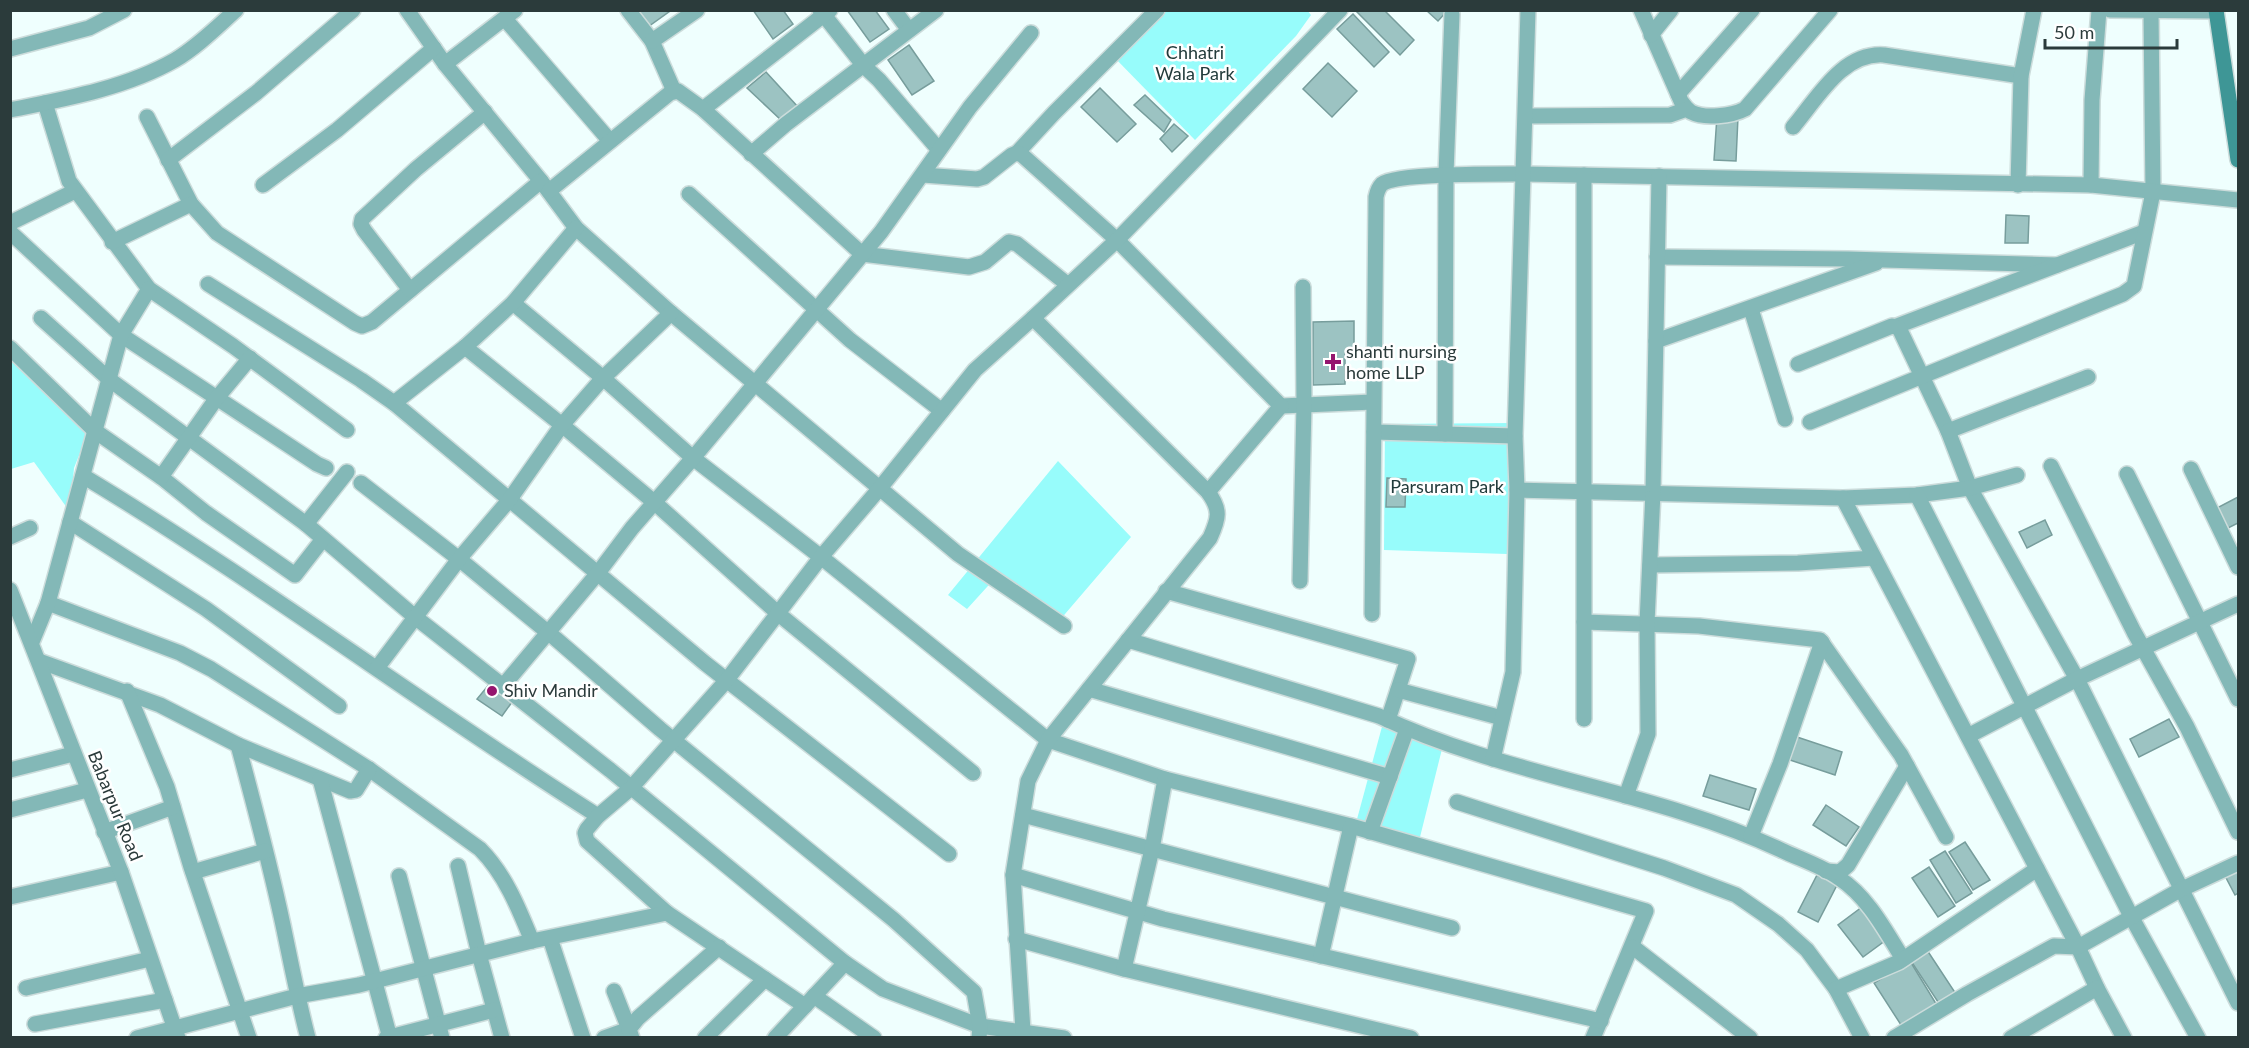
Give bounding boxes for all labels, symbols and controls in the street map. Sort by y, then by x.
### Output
scale bar [2045,12,2177,50]
text: 50 m [2054,21,2094,43]
park label: Chhatri Wala Park [1155,41,1236,84]
place label: shanti nursing home LLP [1346,340,1457,383]
marker: shanti nursing home LLP [1324,353,1342,371]
park label: Parsuram Park [1390,475,1505,497]
place label: Shiv Mandir [504,679,598,701]
marker: Shiv Mandir [485,684,499,698]
street label: Babarpur Road [84,747,148,864]

